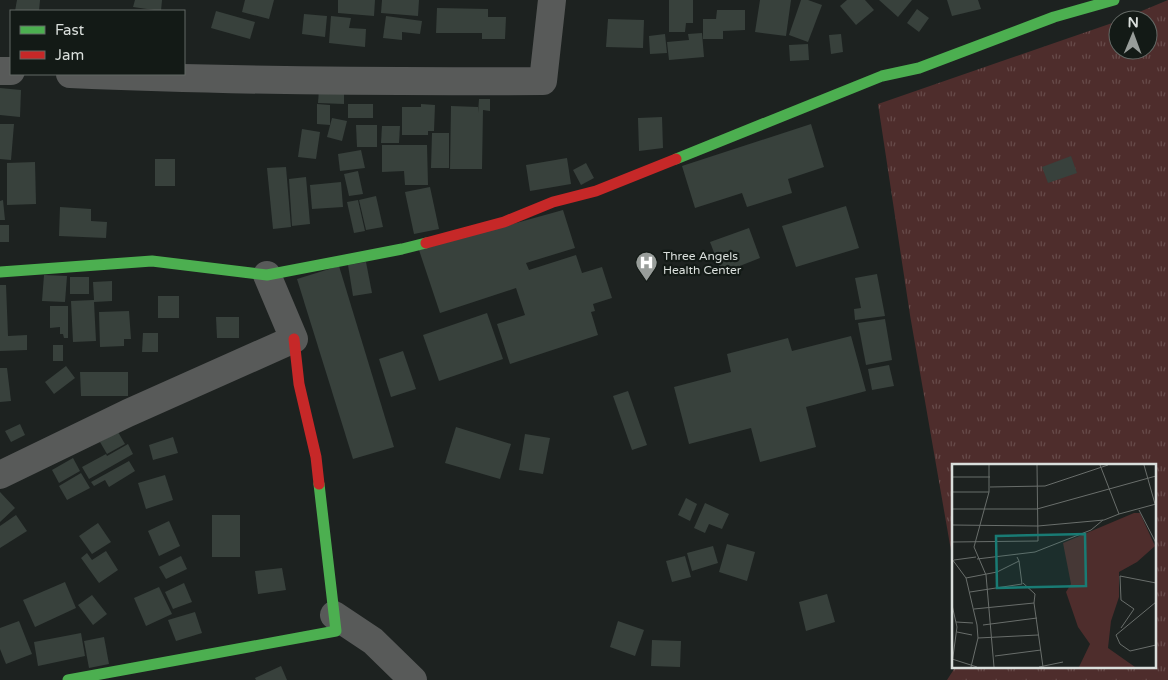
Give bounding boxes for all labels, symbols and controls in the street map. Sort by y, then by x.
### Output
legend [10,10,185,75]
north arrow [1108,10,1158,60]
text: N [1127,14,1139,31]
text: Fast [55,21,85,39]
text: Jam [55,46,84,64]
place label: Three Angels Health Center [663,249,742,277]
hospital icon: Three Angels Health Center [635,251,659,282]
inset map [952,464,1156,668]

